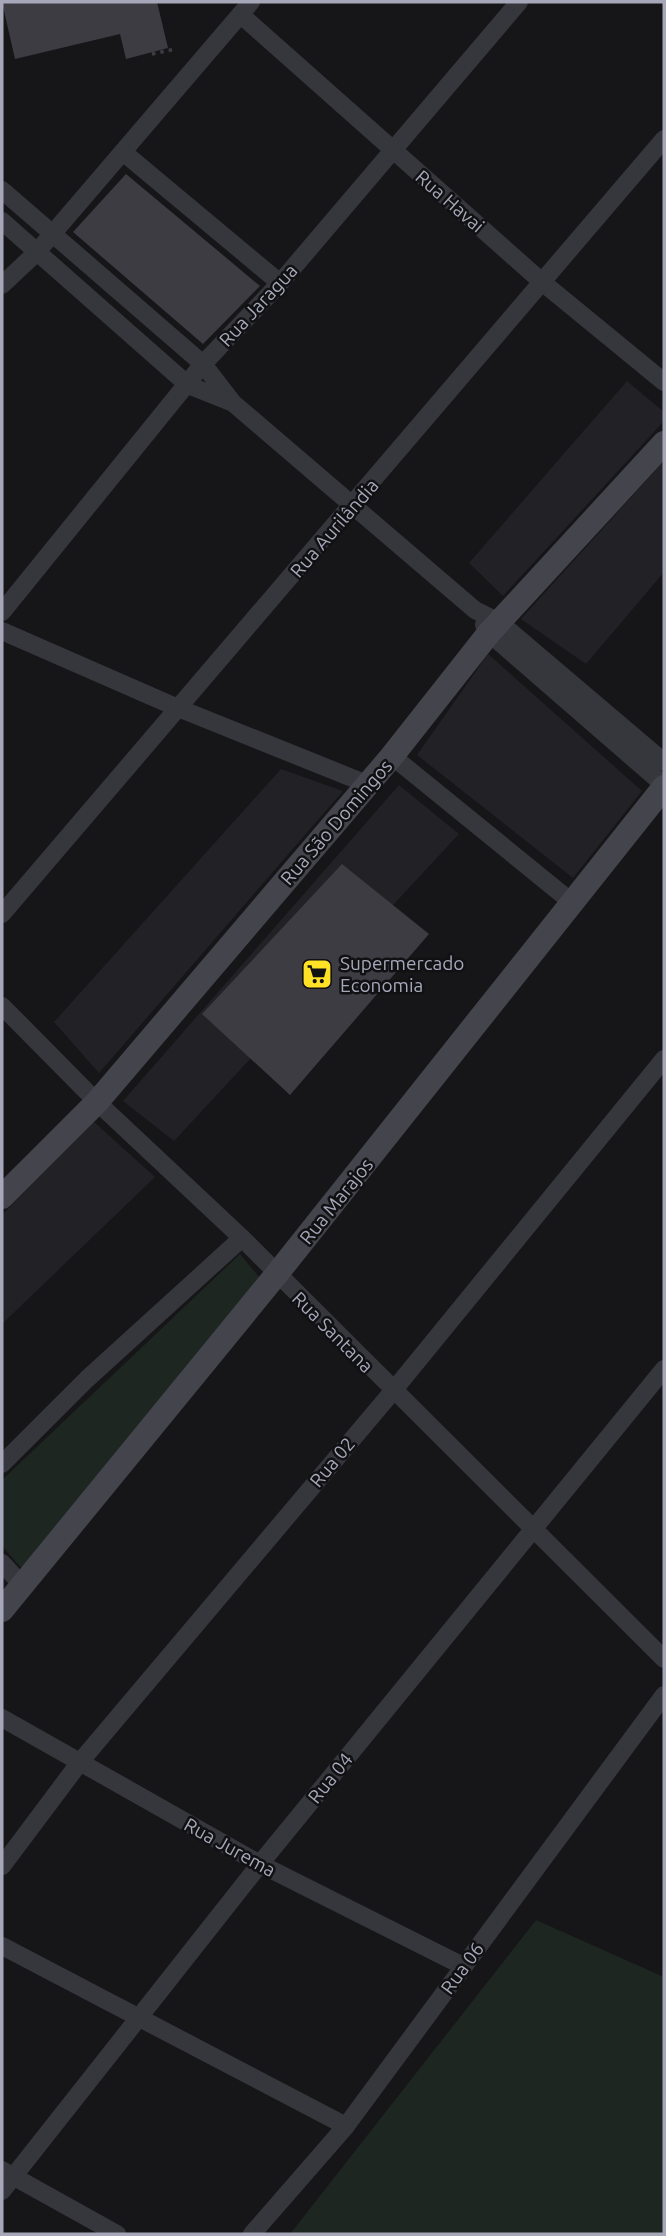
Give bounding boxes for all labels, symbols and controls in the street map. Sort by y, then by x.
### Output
street label: Rua Havai [411,165,489,237]
street label: Rua Jaragua [214,259,302,351]
street label: Rua Aurilândia [285,474,383,582]
street label: Rua São Domingos [276,755,396,889]
place label: Supermercado Economia [340,952,464,996]
supermarket icon: Supermercado Economia [300,957,334,991]
street label: Rua Marajos [295,1154,377,1248]
street label: Rua Santana [288,1287,378,1377]
street label: Rua 02 [305,1433,359,1491]
street label: Rua 04 [303,1748,357,1808]
street label: Rua Jurema [181,1813,279,1881]
street label: Rua 06 [436,1938,488,1998]

